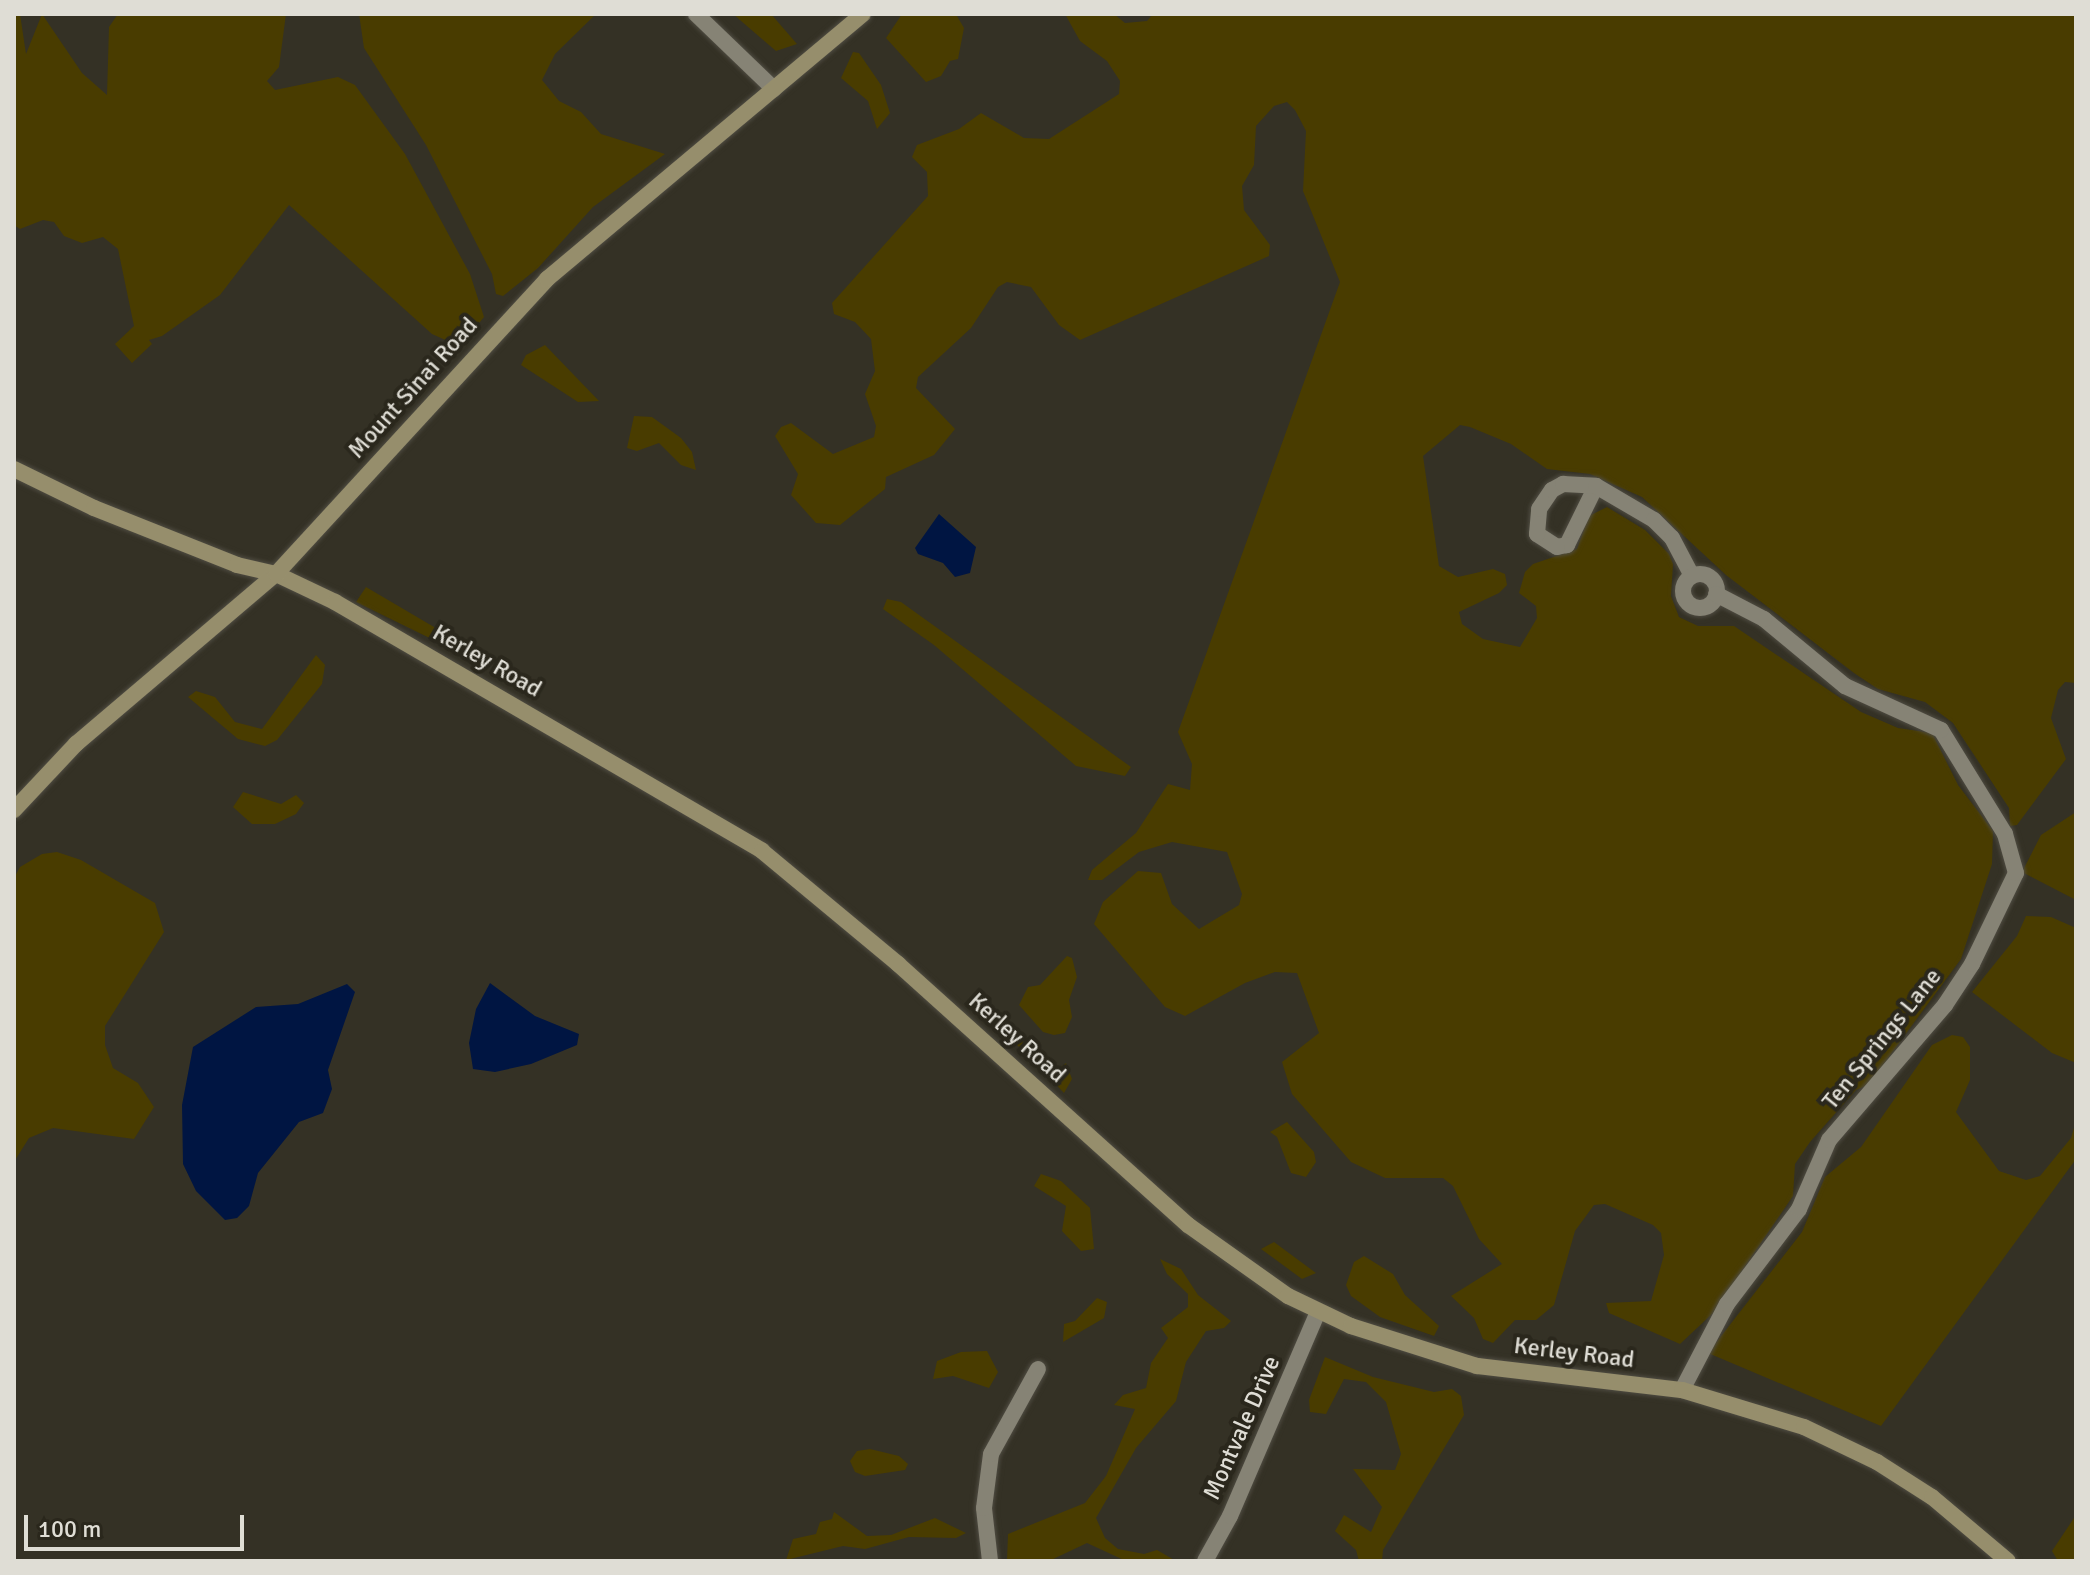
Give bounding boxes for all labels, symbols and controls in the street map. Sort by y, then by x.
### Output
street label: Mount Sinai Road [342,311,484,465]
street label: Kerley Road [427,618,547,704]
street label: Ten Springs Lane [1816,963,1948,1115]
street label: Kerley Road [962,987,1072,1089]
street label: Kerley Road [1512,1331,1636,1375]
street label: Montvale Drive [1197,1352,1287,1504]
scale bar [28,1499,248,1549]
text: 100 m [38,1514,101,1544]

